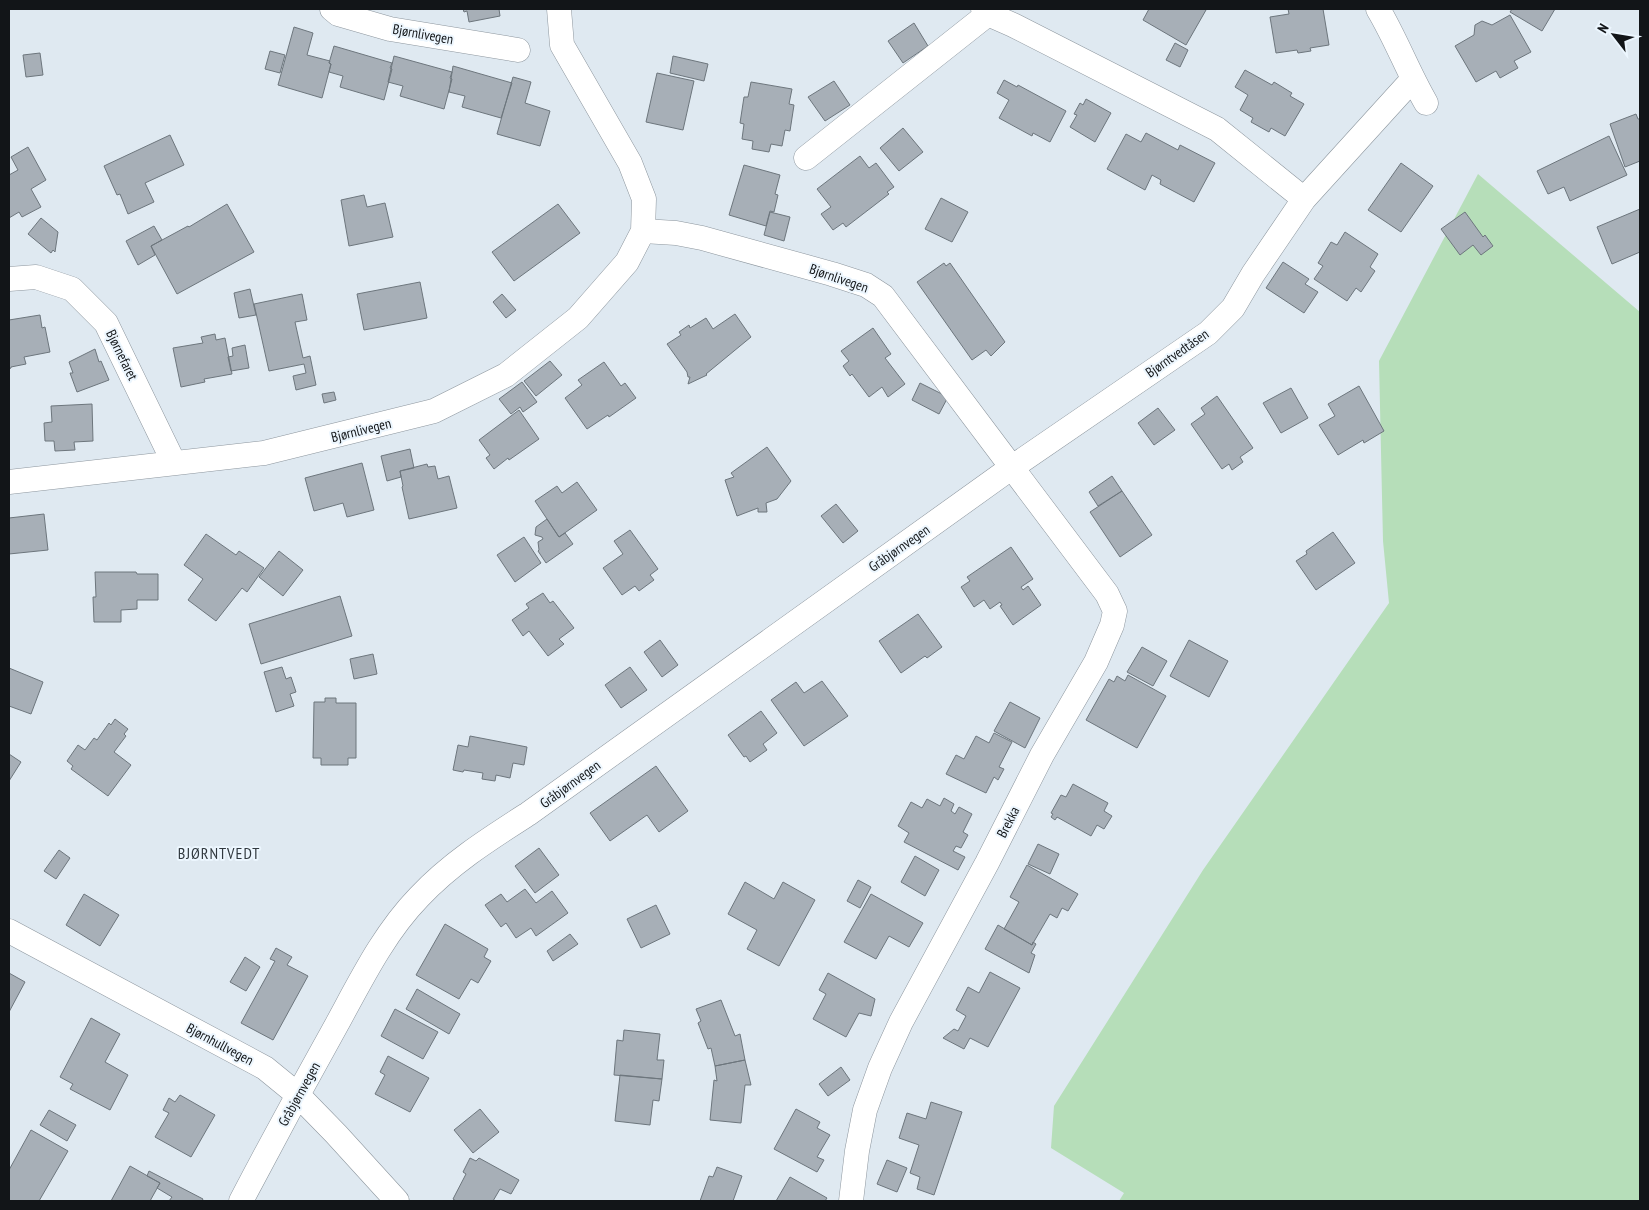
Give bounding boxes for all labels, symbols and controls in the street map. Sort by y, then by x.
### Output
north arrow [1589,10,1639,60]
street label: Bjørnlivegen [391,20,455,48]
text: N [1593,20,1613,36]
street label: Bjørnlivegen [807,260,871,296]
street label: Bjørntvedtåsen [1142,325,1212,381]
street label: Bjørnefaret [102,327,142,383]
street label: Bjørnlivegen [329,414,393,446]
street label: Gråbjørnvegen [865,520,933,576]
street label: Gråbjørnvegen [536,756,604,812]
street label: Brekka [993,803,1023,841]
district label: BJØRNTVEDT [178,843,260,863]
street label: Bjørnhullvegen [183,1019,257,1069]
street label: Gråbjørnvegen [274,1059,324,1129]

